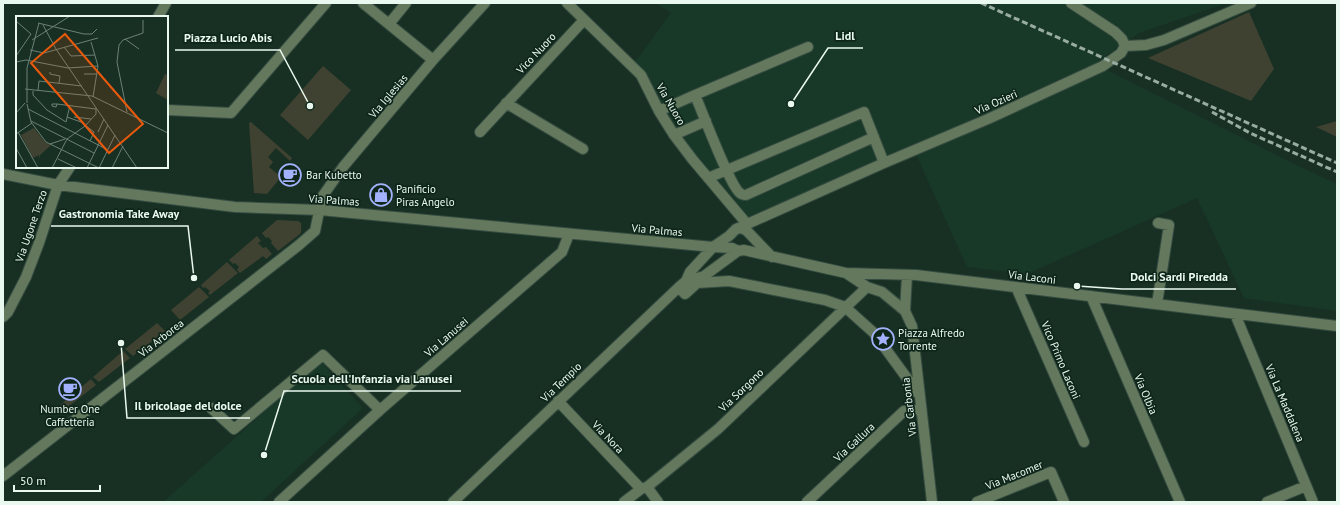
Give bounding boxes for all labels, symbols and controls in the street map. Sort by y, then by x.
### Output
inset map [16,16,168,168]
callout: Lidl [828,24,863,48]
callout: Piazza Lucio Abis [175,26,280,50]
text: Lidl [835,28,855,43]
street label: Vico Nuoro [513,29,559,77]
text: Piazza Lucio Abis [184,30,272,45]
street label: Via Iglesias [365,71,411,122]
street label: Via Nuoro [653,80,689,128]
street label: Via Ozieri [972,86,1019,118]
cafe icon: Bar Kubetto [277,162,303,188]
place label: Bar Kubetto [306,168,362,182]
shop icon: Panificio Piras Angelo [368,182,394,208]
place label: Panificio Piras Angelo [396,182,455,209]
street label: Via Ugone Terzo [12,188,50,265]
street label: Via Palmas [307,191,360,209]
callout: Gastronomia Take Away [51,202,188,226]
text: Gastronomia Take Away [59,206,180,221]
street label: Via Palmas [630,221,683,239]
callout: Dolci Sardi Piredda [1122,265,1236,289]
street label: Via Laconi [1006,267,1057,287]
text: Dolci Sardi Piredda [1130,269,1228,284]
street label: Via Lanusei [420,314,471,361]
street label: Via Arborea [135,316,187,361]
street label: Vico Primo Laconi [1038,318,1084,401]
place icon: Piazza Alfredo Torrente [870,326,896,352]
place label: Piazza Alfredo Torrente [898,326,965,353]
street label: Via Tempio [537,359,584,406]
street label: Via La Maddalena [1262,361,1308,444]
street label: Via Sorgono [715,365,766,415]
callout: Scuola dell'Infanzia via Lanusei [284,367,461,391]
text: Scuola dell'Infanzia via Lanusei [292,371,452,386]
street label: Via Olbia [1131,371,1161,416]
cafe icon: Number One Caffetteria [57,376,83,402]
street label: Via Carbonia [898,377,920,438]
callout: Il bricolage del dolce [127,394,250,418]
text: Il bricolage del dolce [135,398,242,413]
place label: Number One Caffetteria [40,402,100,429]
street label: Via Nora [588,417,627,456]
street label: Via Gallura [830,419,878,465]
street label: Via Macomer [982,457,1045,493]
scale bar [14,467,100,493]
text: 50 m [20,473,46,488]

